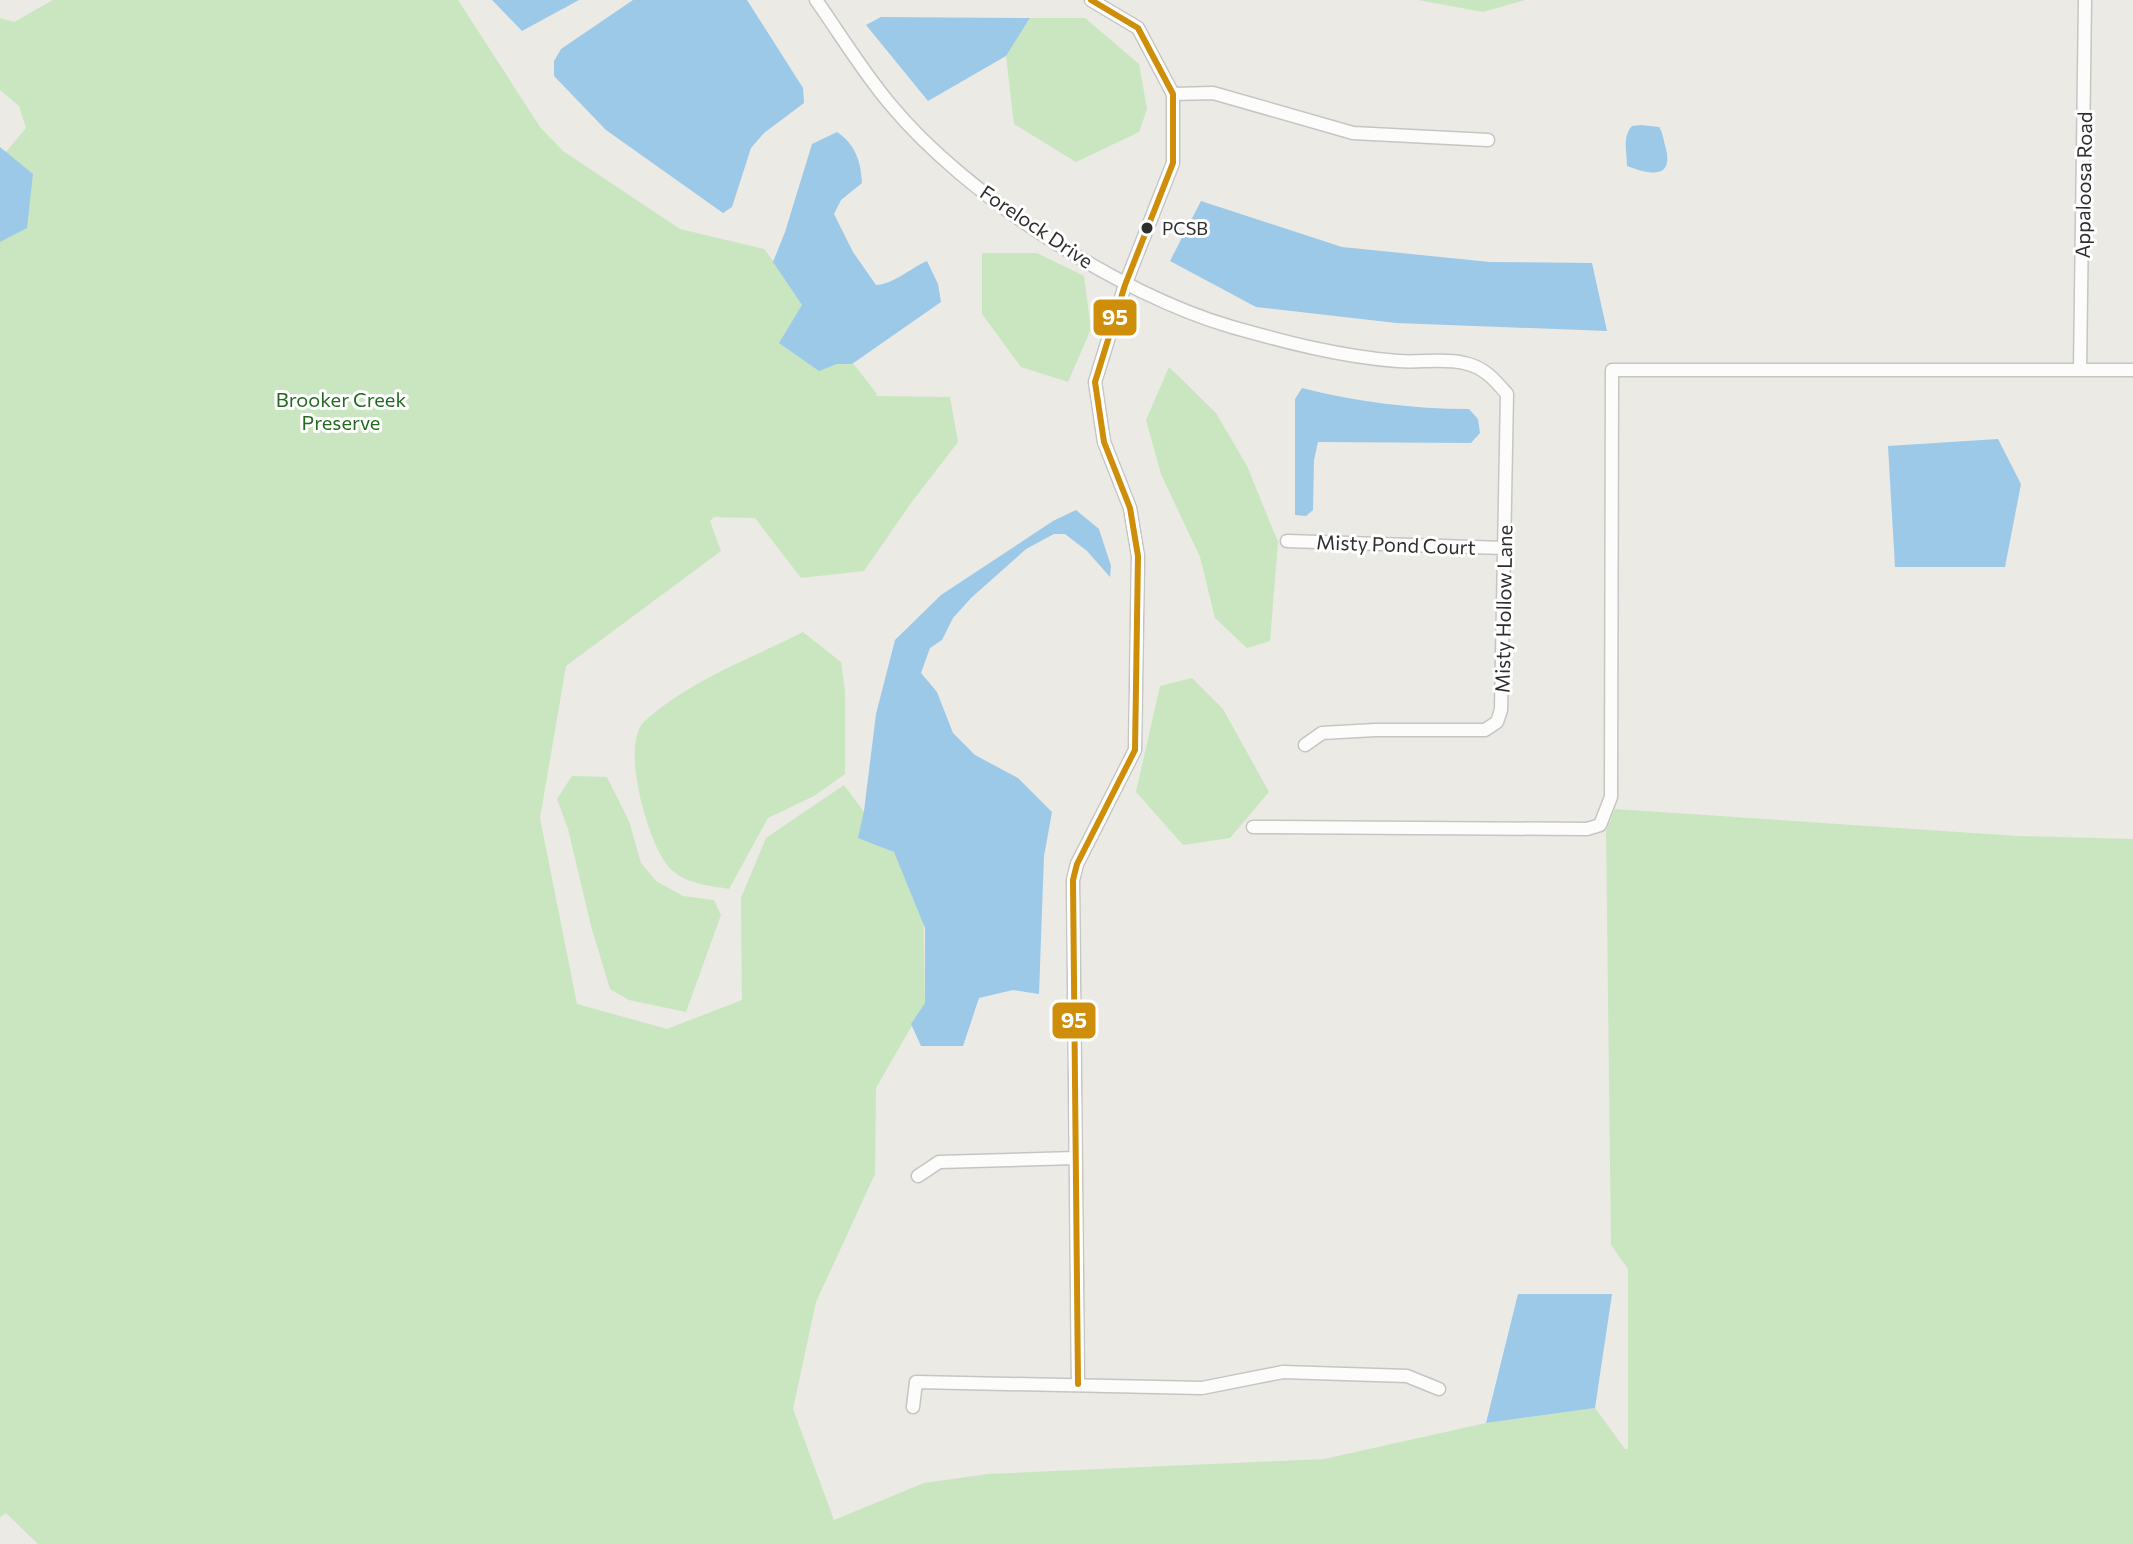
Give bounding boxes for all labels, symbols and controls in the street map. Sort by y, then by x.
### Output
street label: Appaloosa Road [2070,111,2096,259]
street label: Forelock Drive [976,179,1098,273]
place label: PCSB [1162,217,1208,239]
marker: PCSB [1139,220,1155,236]
line badge: 95 [1092,298,1138,337]
text: 95 [1102,303,1128,330]
park label: Brooker Creek Preserve [276,387,406,434]
street label: Misty Hollow Lane [1490,525,1516,693]
street label: Misty Pond Court [1316,529,1476,559]
line badge: 95 [1051,1001,1097,1040]
text: 95 [1061,1006,1087,1033]

